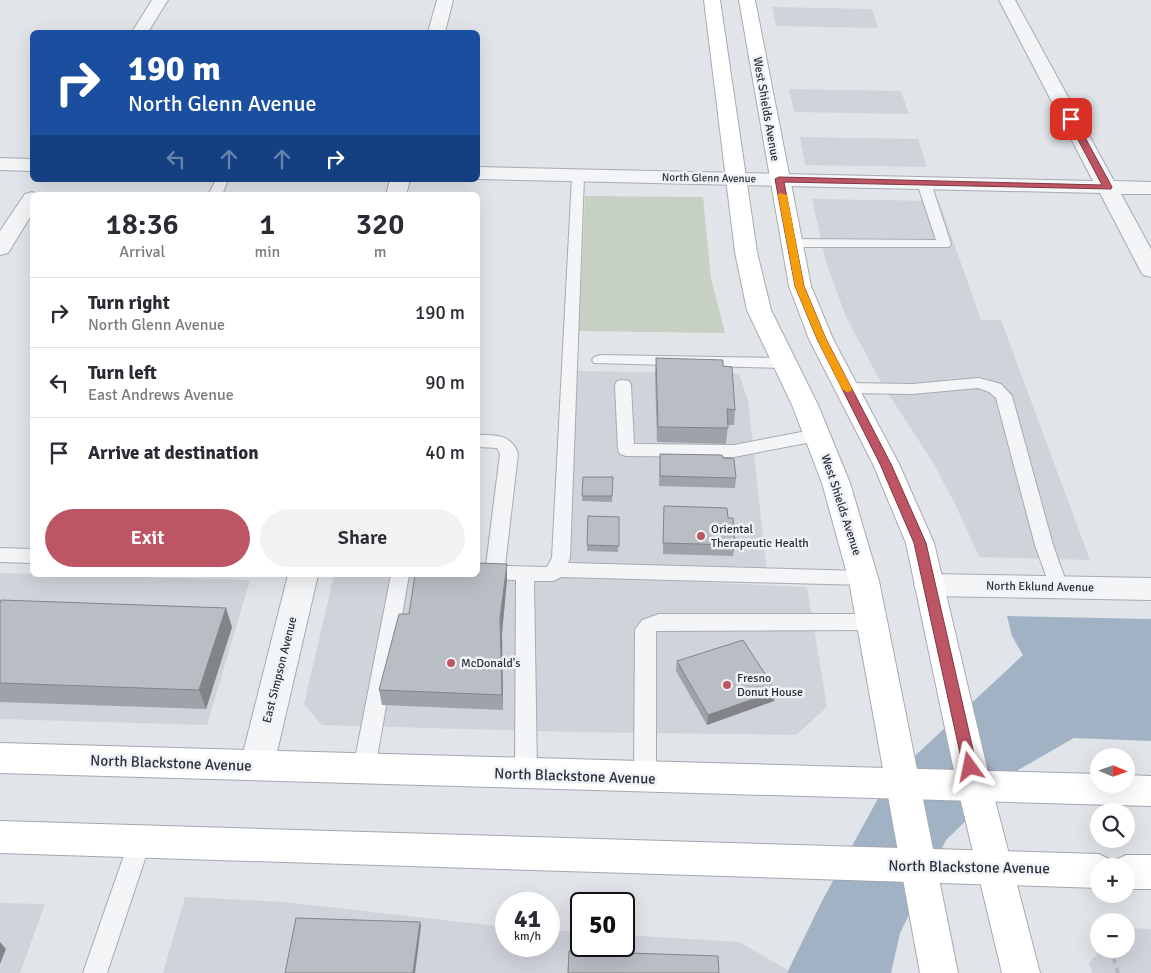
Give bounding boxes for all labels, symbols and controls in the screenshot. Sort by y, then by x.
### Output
text: 190 m [128,47,221,90]
icon: right [45,50,110,115]
street label: West Shields Avenue [749,56,783,162]
text: North Glenn Avenue [128,90,317,117]
pin [1050,98,1092,140]
icon: arrive [1057,105,1085,133]
icon: left [162,145,190,173]
icon: ahead [215,145,243,173]
icon: ahead [268,145,296,173]
icon: right [321,145,349,173]
street label: North Glenn Avenue [662,171,756,185]
text: 18:36 [106,206,179,243]
text: 1 [259,206,275,243]
text: 320 [356,206,404,243]
text: Arrival [119,242,165,262]
text: min [254,242,280,262]
text: m [374,242,386,262]
text: Turn right [88,291,170,315]
icon: right [45,299,73,327]
text: 190 m [415,301,465,325]
text: North Glenn Avenue [88,315,225,335]
text: Turn left [88,361,157,385]
icon: left [45,369,73,397]
text: 90 m [425,371,465,395]
text: East Andrews Avenue [88,385,234,405]
icon: arrive [45,439,73,467]
text: Arrive at destination [88,441,259,465]
text: 40 m [425,441,465,465]
street label: West Shields Avenue [818,452,864,558]
button: Exit [45,509,250,567]
button: Share [260,509,465,567]
place label: Oriental Therapeutic Health [711,522,809,551]
marker: Oriental Therapeutic Health [695,530,707,542]
street label: North Eklund Avenue [986,579,1094,595]
street label: East Simpson Avenue [260,615,300,725]
place label: McDonald's [461,656,521,671]
marker: McDonald's [445,657,457,669]
place label: Fresno Donut House [737,671,803,700]
marker: Fresno Donut House [721,679,733,691]
position arrow [943,740,995,792]
north arrow [1090,748,1135,792]
map controls [1090,748,1135,958]
street label: North Blackstone Avenue [90,751,252,775]
street label: North Blackstone Avenue [494,764,656,788]
button: search [1090,803,1135,848]
street label: North Blackstone Avenue [888,857,1050,877]
button: + [1090,858,1135,903]
speed limit sign: 50 [570,892,635,957]
text: 41 [514,903,541,934]
button: − [1090,913,1135,958]
text: km/h [514,929,541,944]

